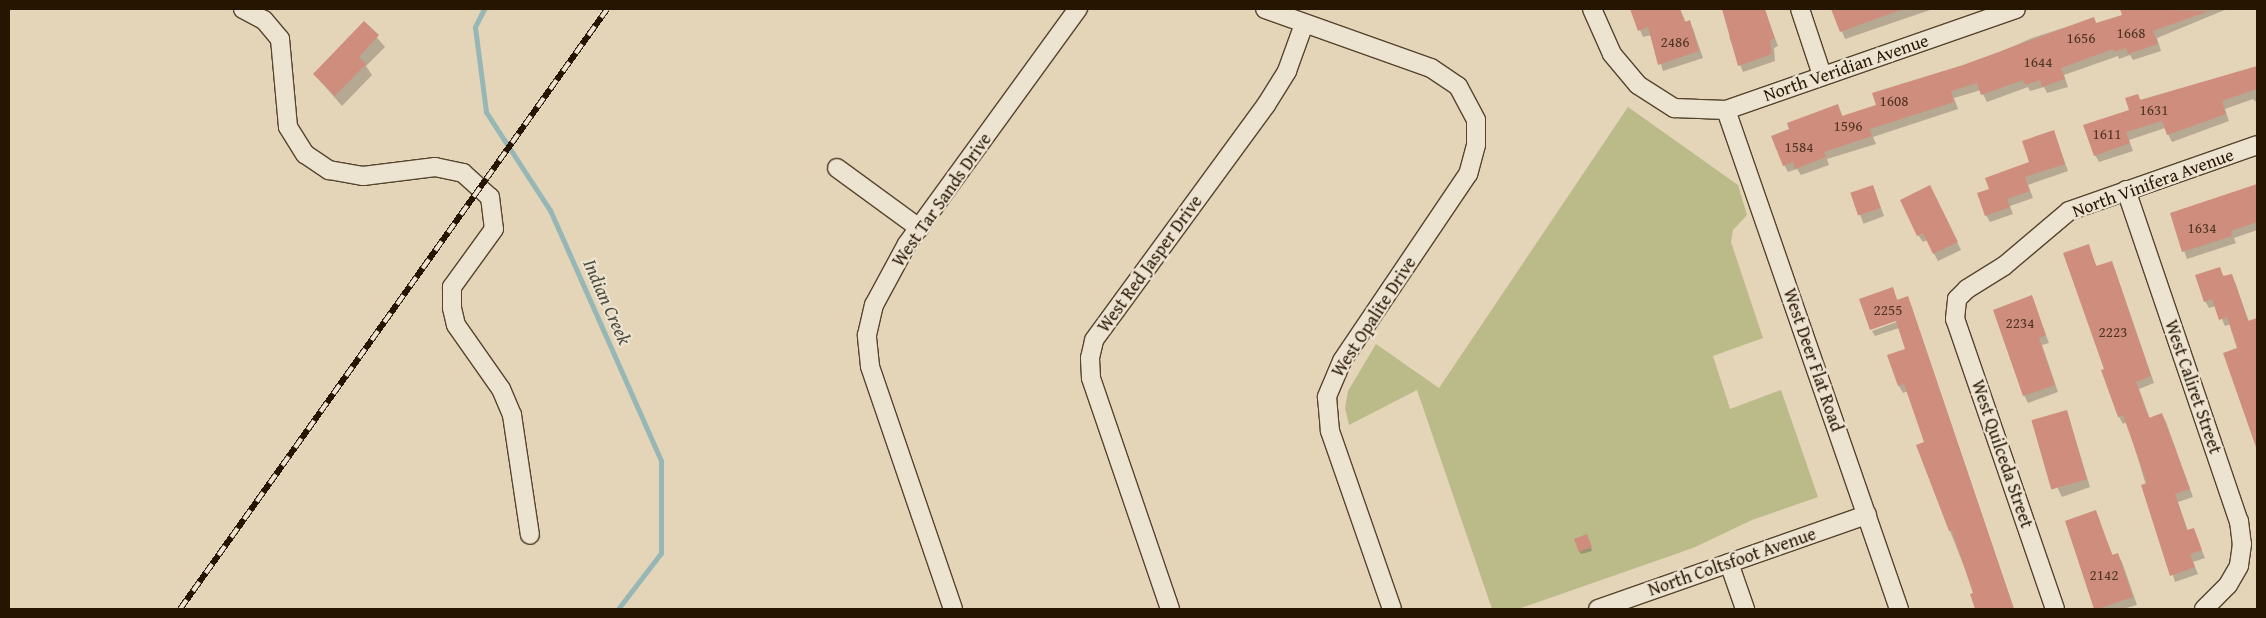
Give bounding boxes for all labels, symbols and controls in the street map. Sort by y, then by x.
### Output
house number: 1668 [2117,24,2145,42]
house number: 1656 [2067,29,2095,47]
street label: North Veridian Avenue [1761,30,1931,106]
house number: 2486 [1661,33,1689,51]
house number: 1644 [2024,53,2052,71]
house number: 1608 [1880,92,1908,110]
house number: 1631 [2140,101,2168,119]
house number: 1596 [1834,117,1862,135]
house number: 1611 [2093,125,2121,143]
street label: West Tar Sands Drive [888,129,996,271]
house number: 1584 [1785,138,1813,156]
street label: North Vinifera Avenue [2069,144,2237,222]
street label: West Red Jasper Drive [1093,191,1207,337]
house number: 1634 [2188,219,2216,237]
street label: West Opalite Drive [1327,253,1421,381]
water label: Indian Creek [578,256,636,348]
street label: West Deer Flat Road [1778,286,1848,434]
house number: 2255 [1874,301,1902,319]
house number: 2234 [2006,314,2034,332]
street label: West Caliret Street [2160,317,2226,457]
house number: 2223 [2099,323,2127,341]
street label: West Quilceda Street [1967,377,2037,531]
street label: North Coltsfoot Avenue [1645,523,1819,601]
house number: 2142 [2090,566,2118,584]

